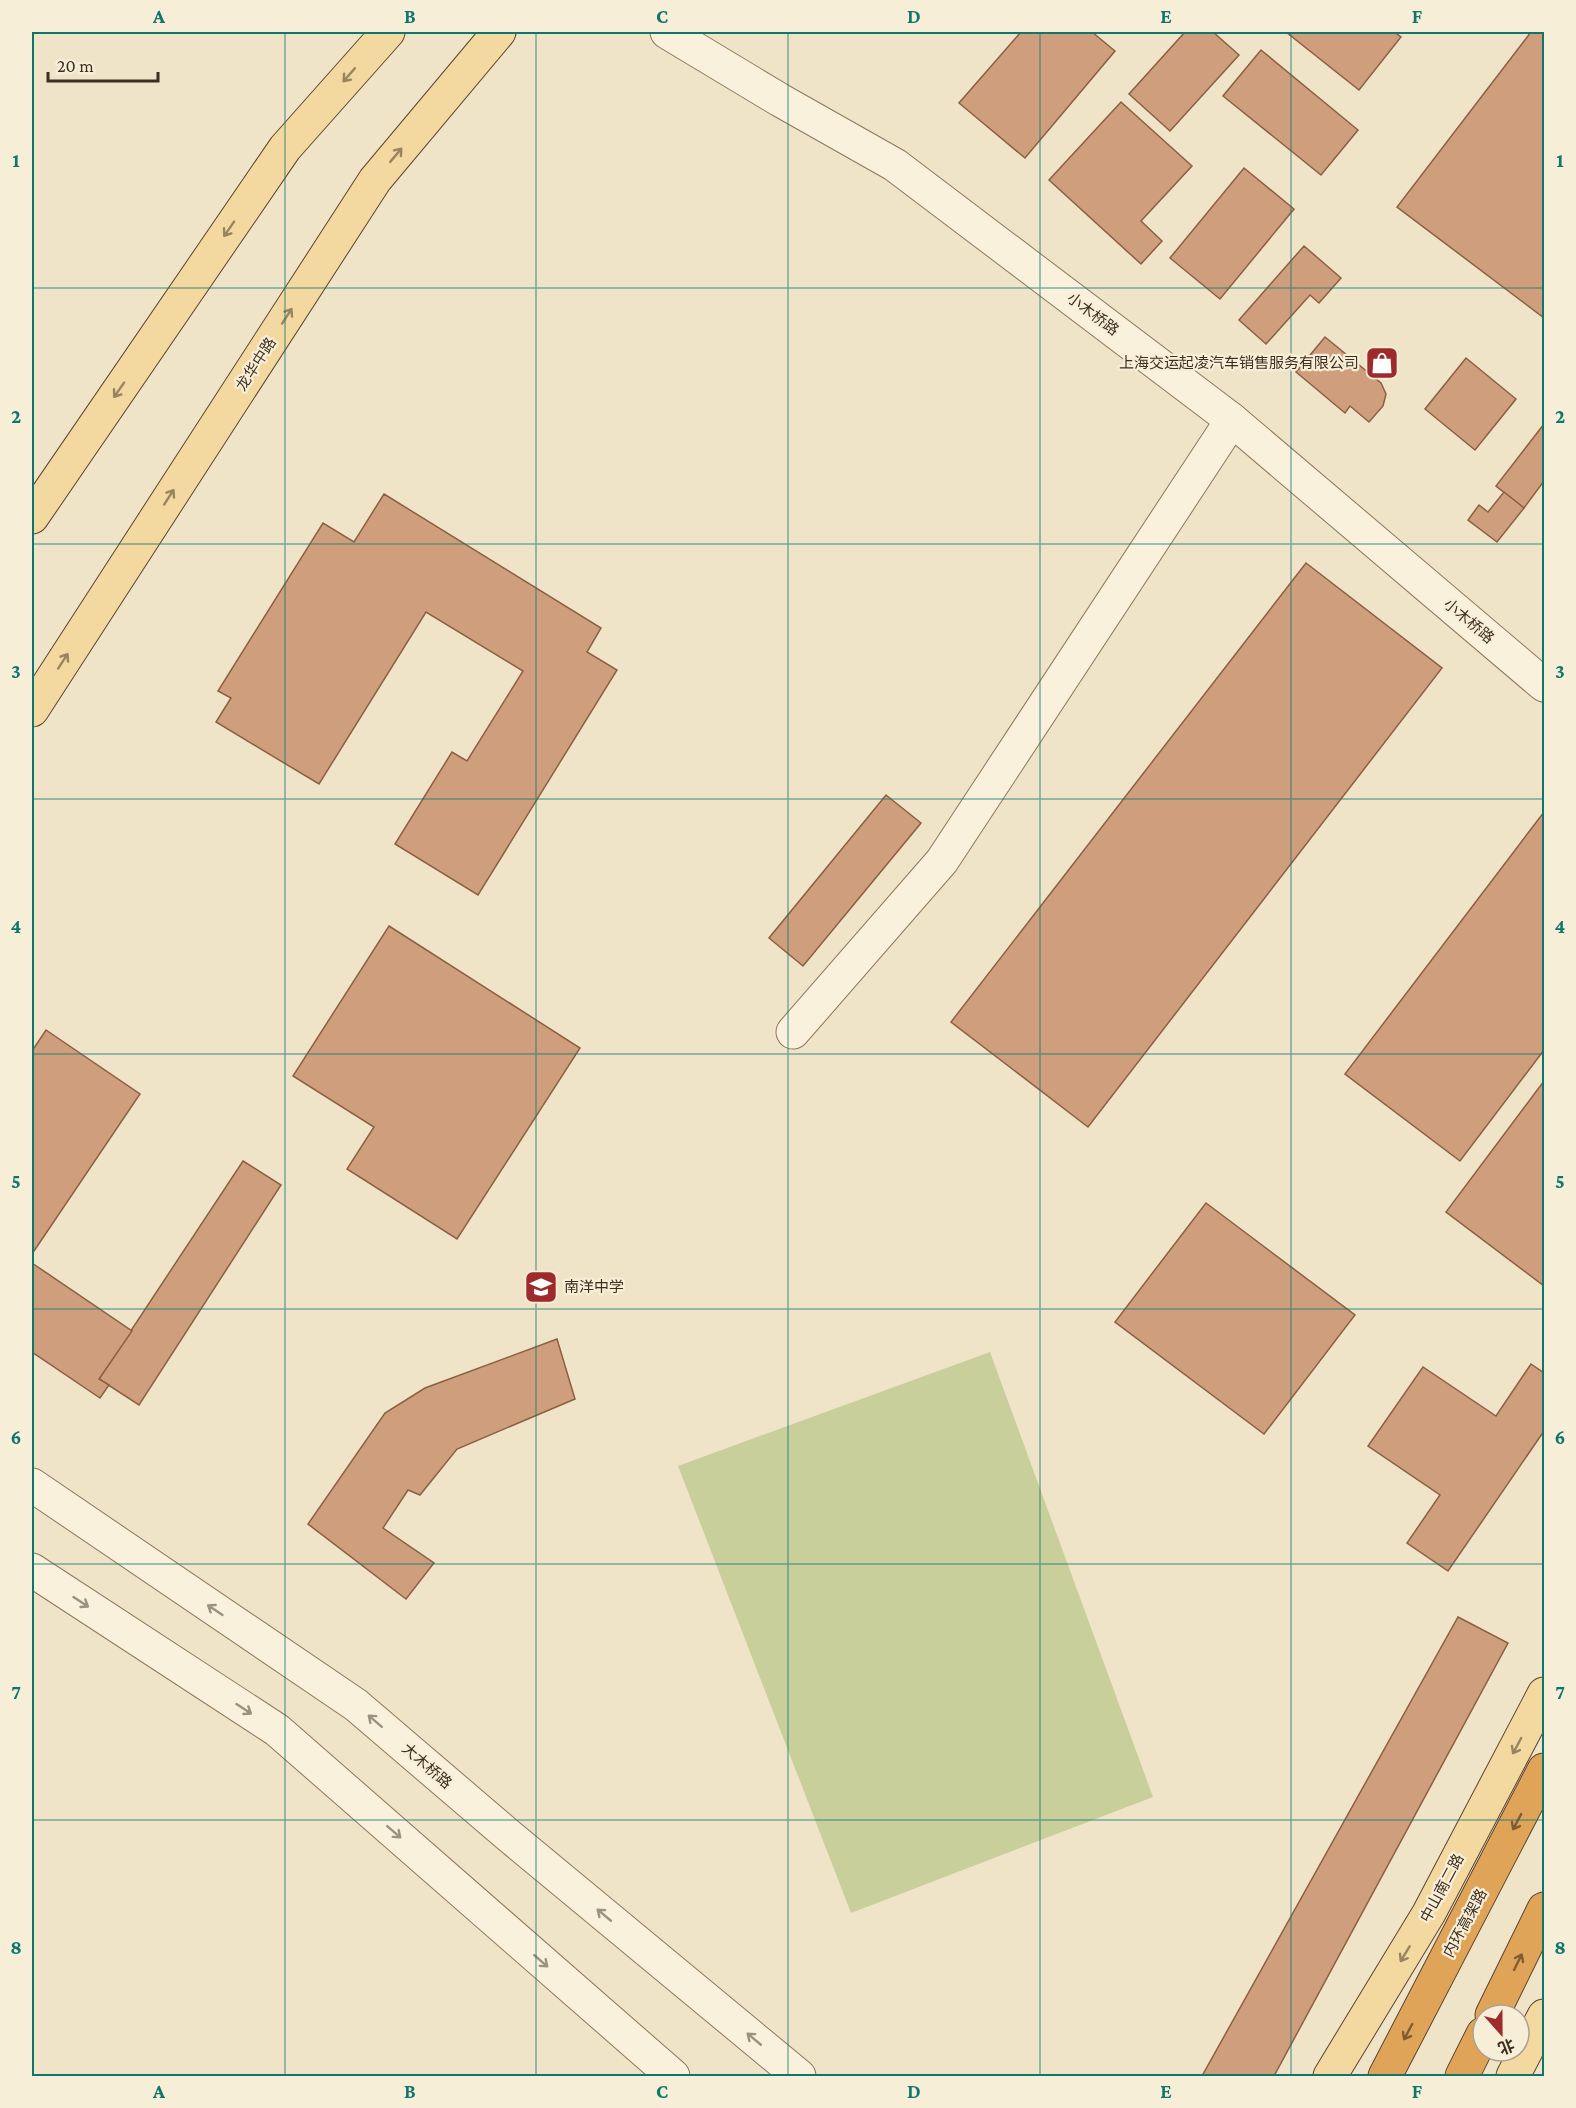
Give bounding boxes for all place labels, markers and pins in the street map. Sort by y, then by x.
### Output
shop icon: 上海交运起凌汽车销售服务有限公司 [1364,345,1400,381]
place label: 上海交运起凌汽车销售服务有限公司 [1119,355,1359,371]
school or university icon: 南洋中学 [523,1269,559,1305]
place label: 南洋中学 [564,1279,624,1295]

